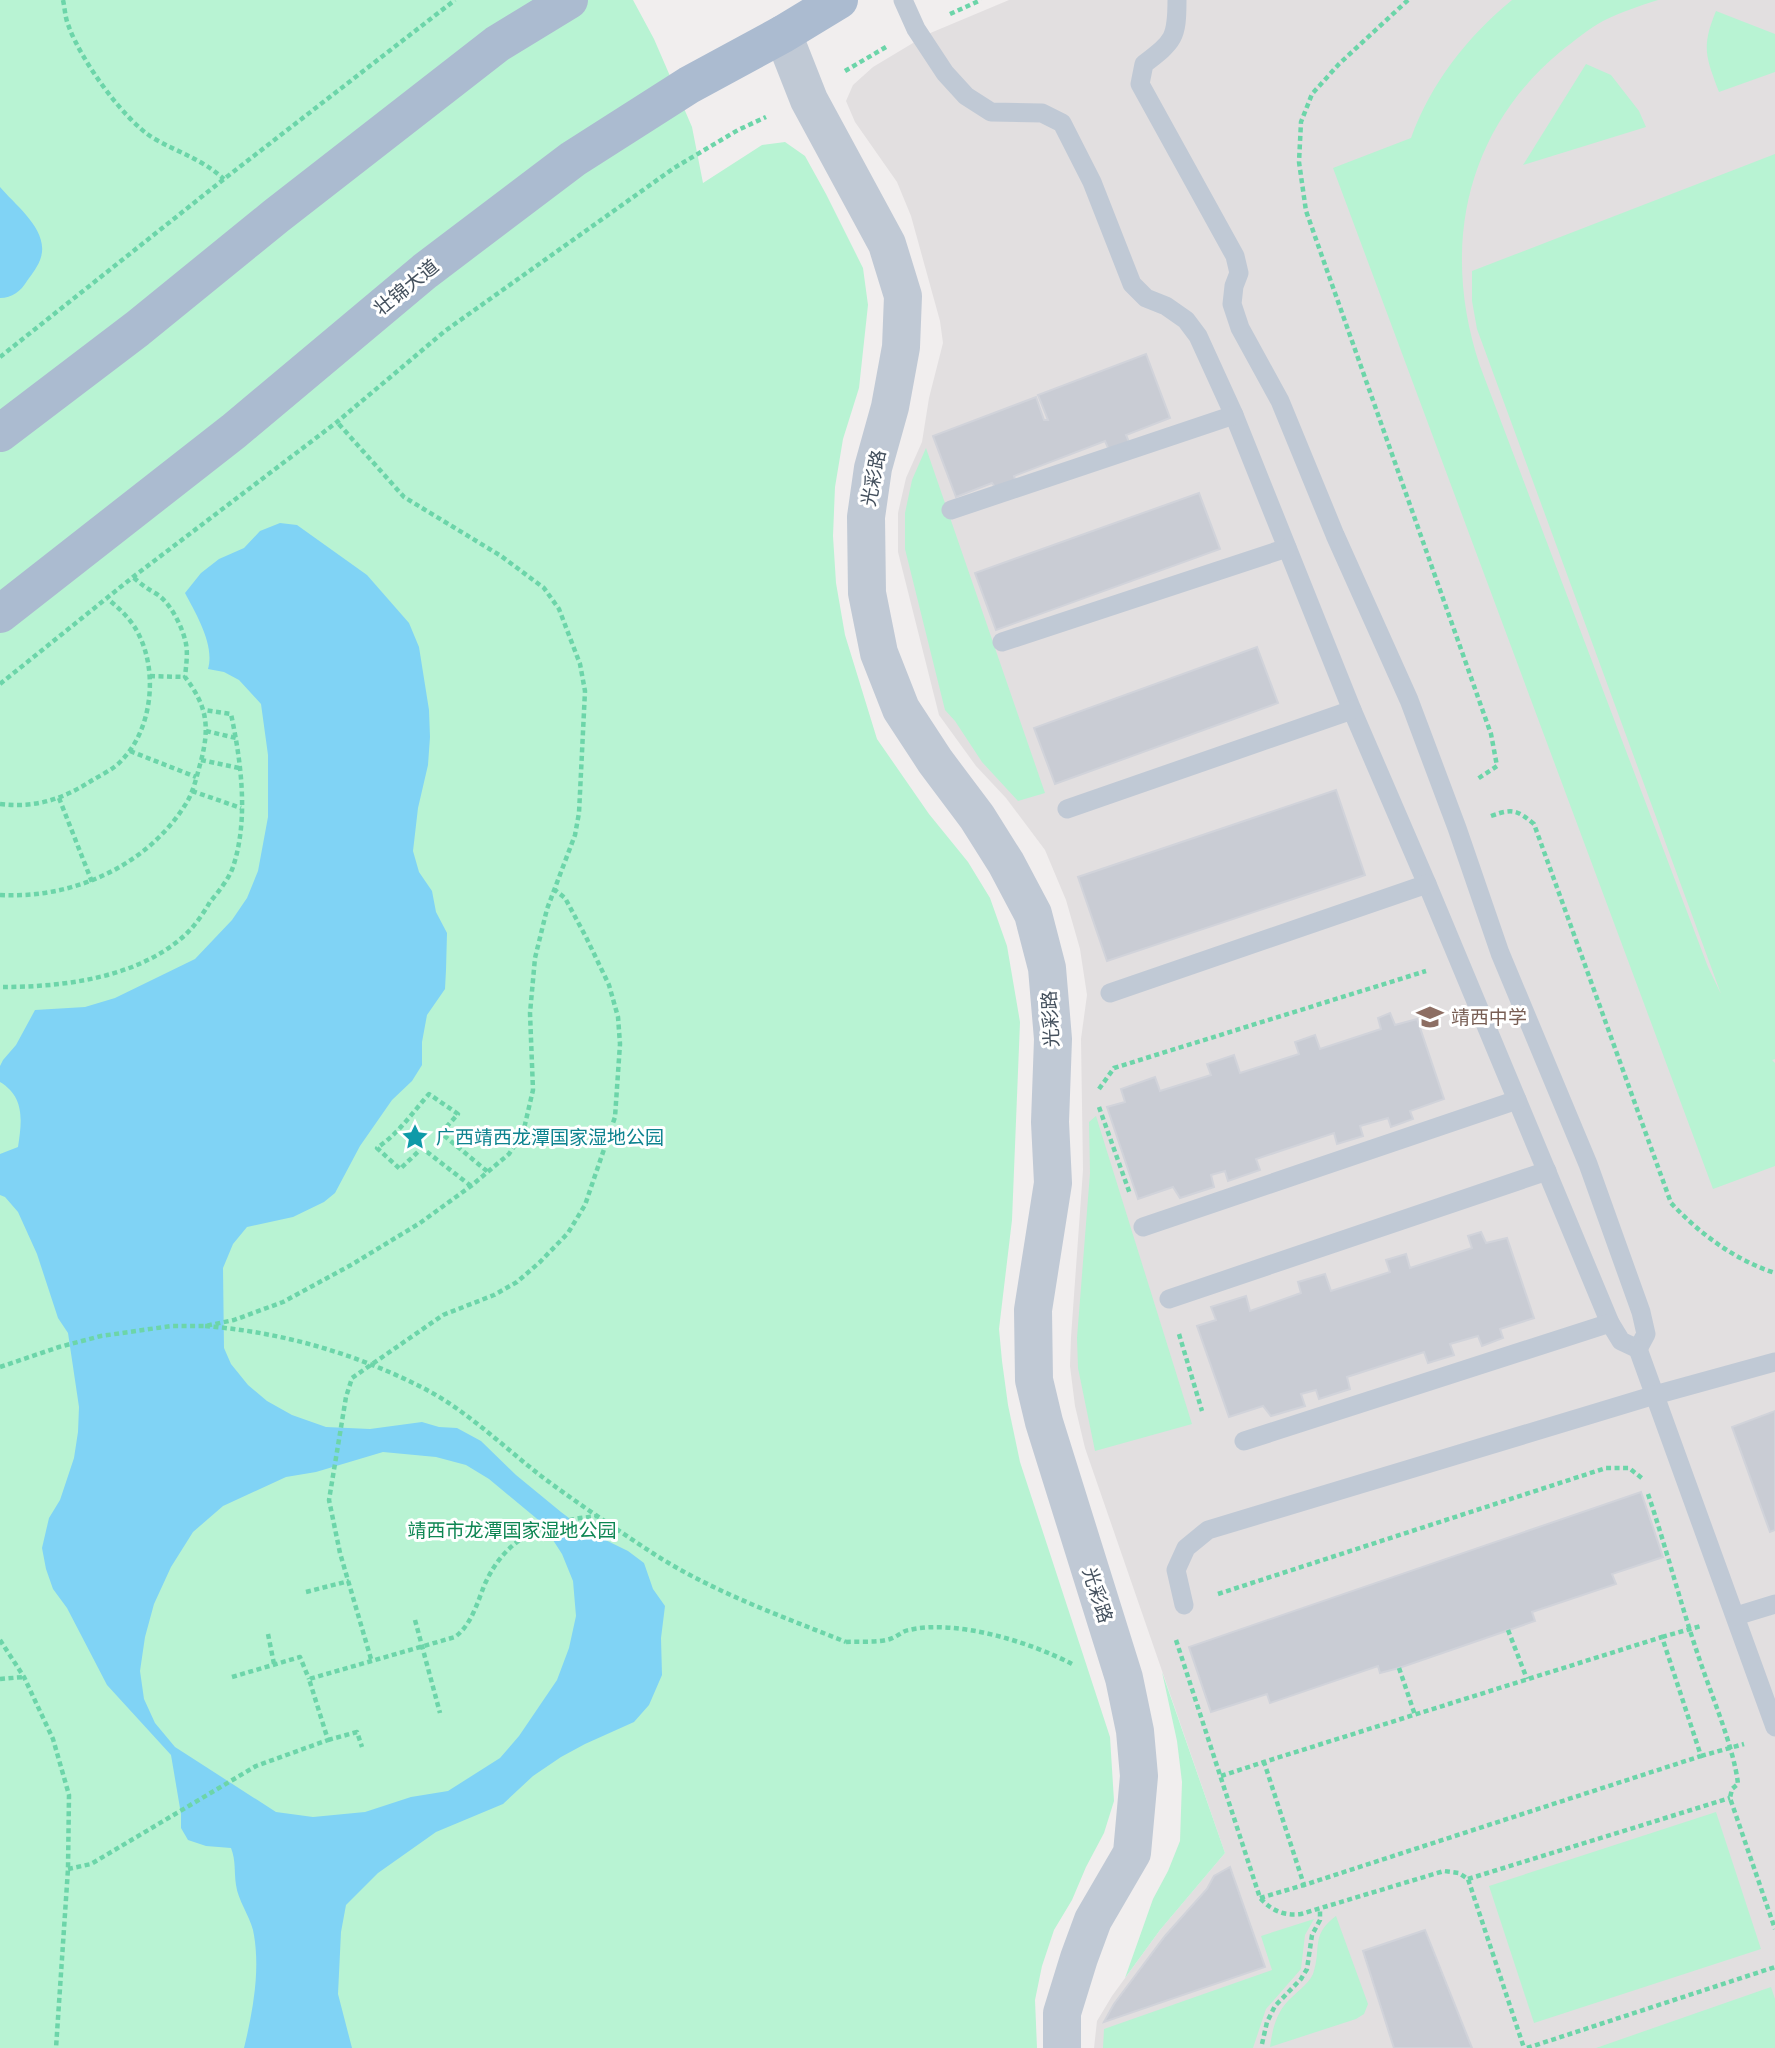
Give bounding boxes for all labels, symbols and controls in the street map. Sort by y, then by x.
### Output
street label: 壮锦大道 [370,255,442,319]
street label: 光彩路 [858,448,889,508]
street label: 光彩路 [1039,990,1062,1048]
school or university icon: 靖西中学 [1415,1002,1445,1032]
place label: 靖西中学 [1451,1007,1527,1028]
place icon: 广西靖西龙潭国家湿地公园 [400,1122,430,1152]
place label: 广西靖西龙潭国家湿地公园 [436,1127,664,1148]
park label: 靖西市龙潭国家湿地公园 [407,1520,617,1541]
street label: 光彩路 [1079,1565,1116,1626]

